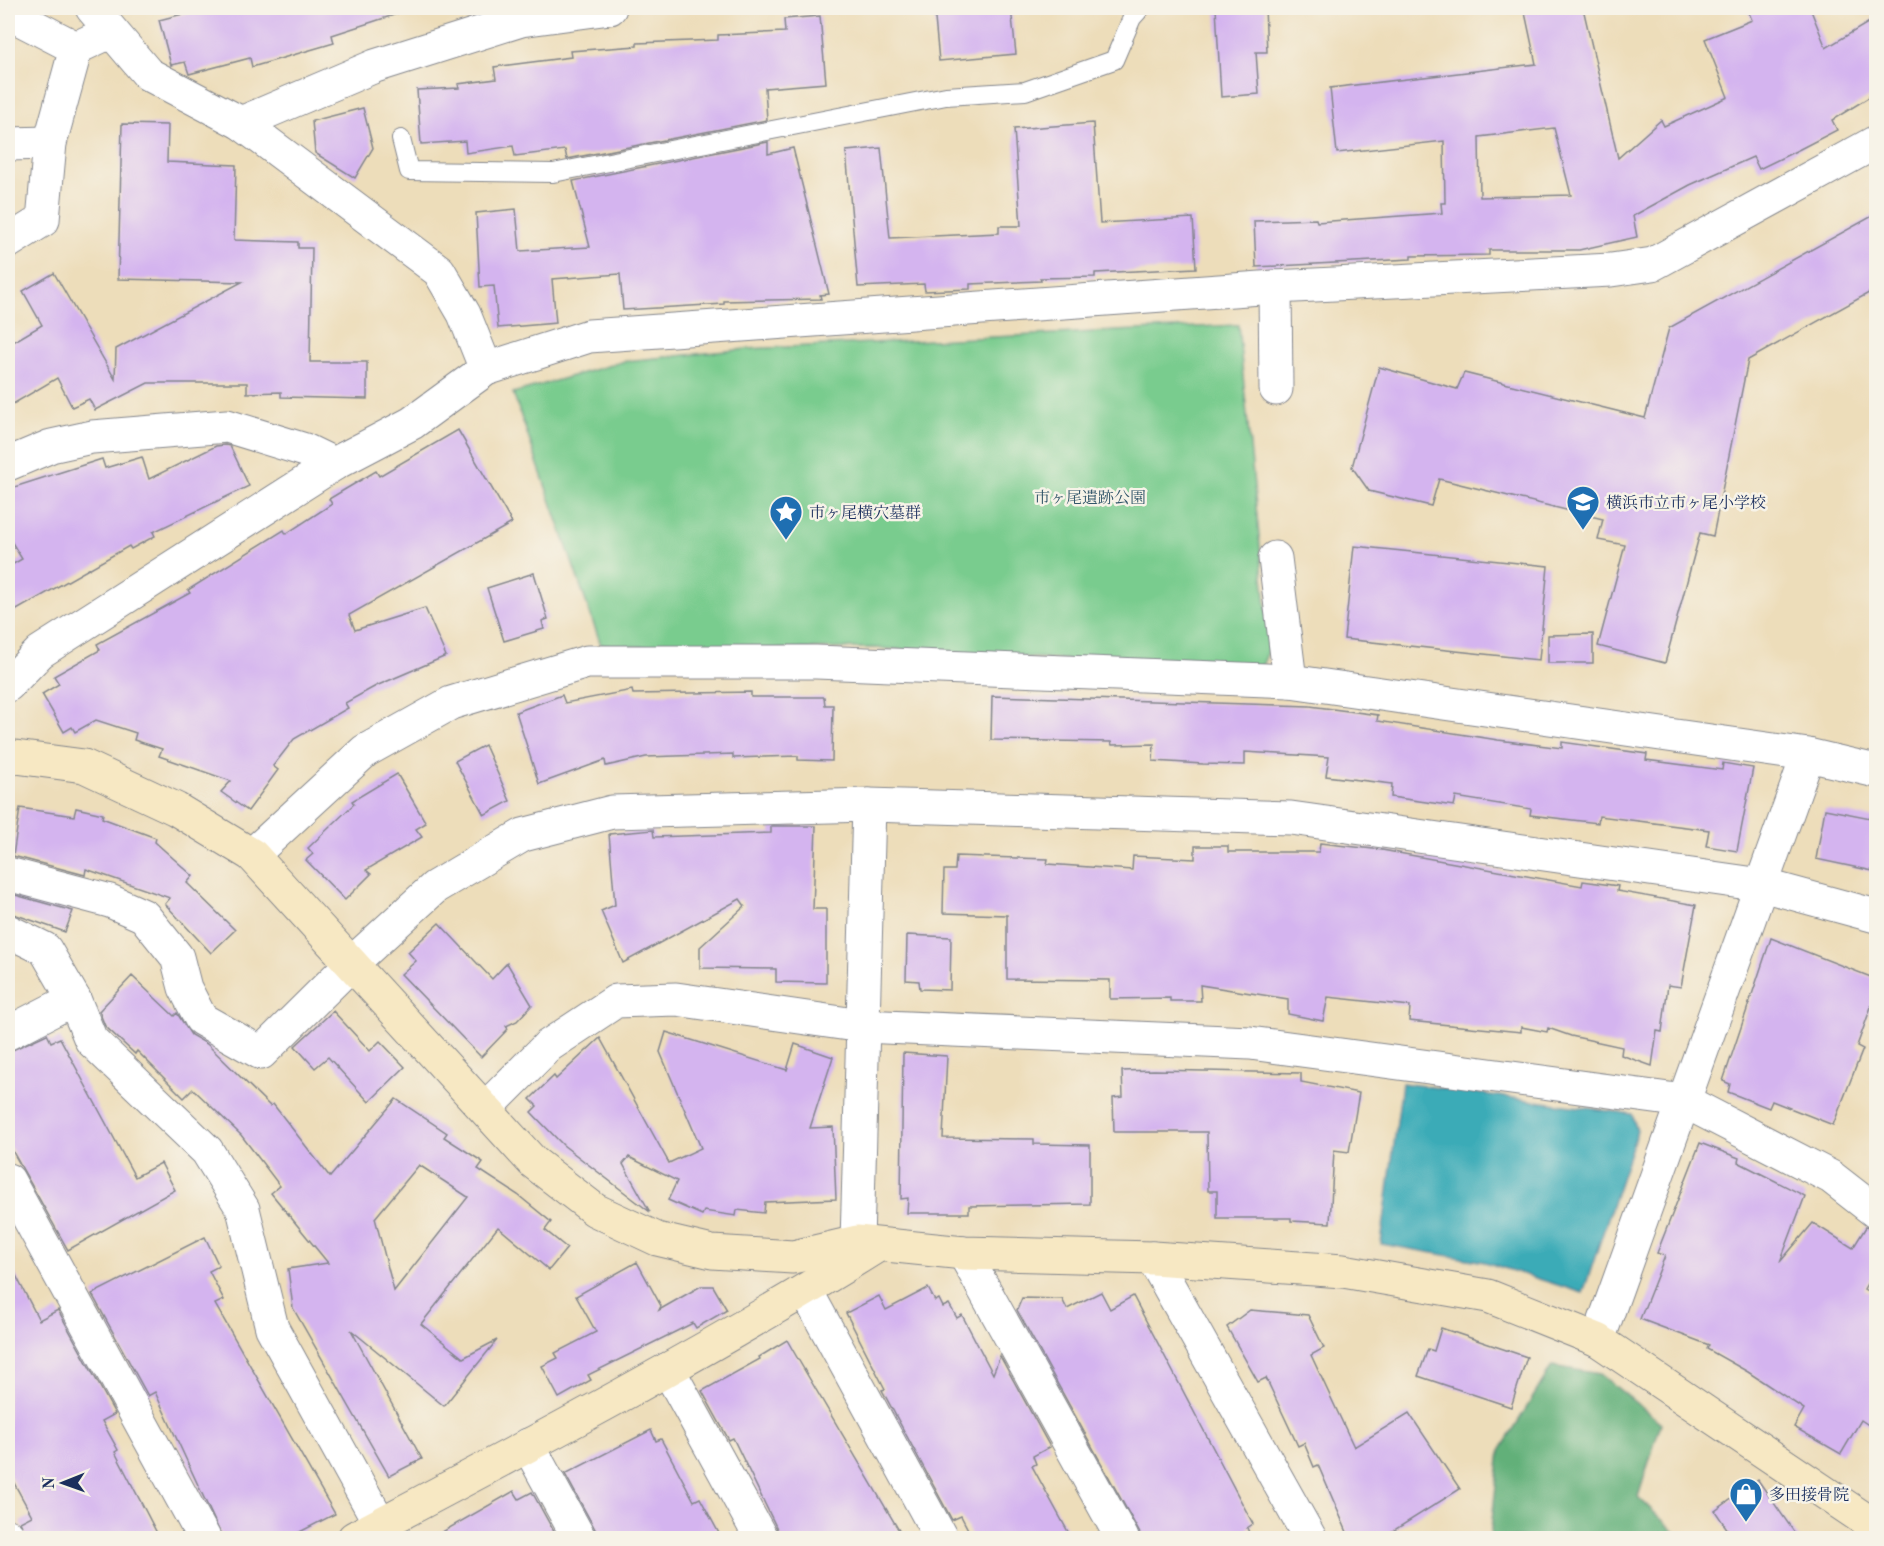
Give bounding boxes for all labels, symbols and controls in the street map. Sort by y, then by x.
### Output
school or university icon: 横浜市立市ヶ尾小学校 [1565,484,1601,531]
park label: 市ヶ尾遺跡公園 [1034,489,1146,507]
place icon: 市ヶ尾横穴墓群 [768,494,804,541]
place label: 横浜市立市ヶ尾小学校 [1606,494,1766,512]
place label: 市ヶ尾横穴墓群 [809,504,921,522]
north arrow [33,1453,93,1513]
text: N [42,1476,58,1489]
shop icon: 多田接骨院 [1728,1476,1764,1523]
place label: 多田接骨院 [1769,1486,1849,1504]

